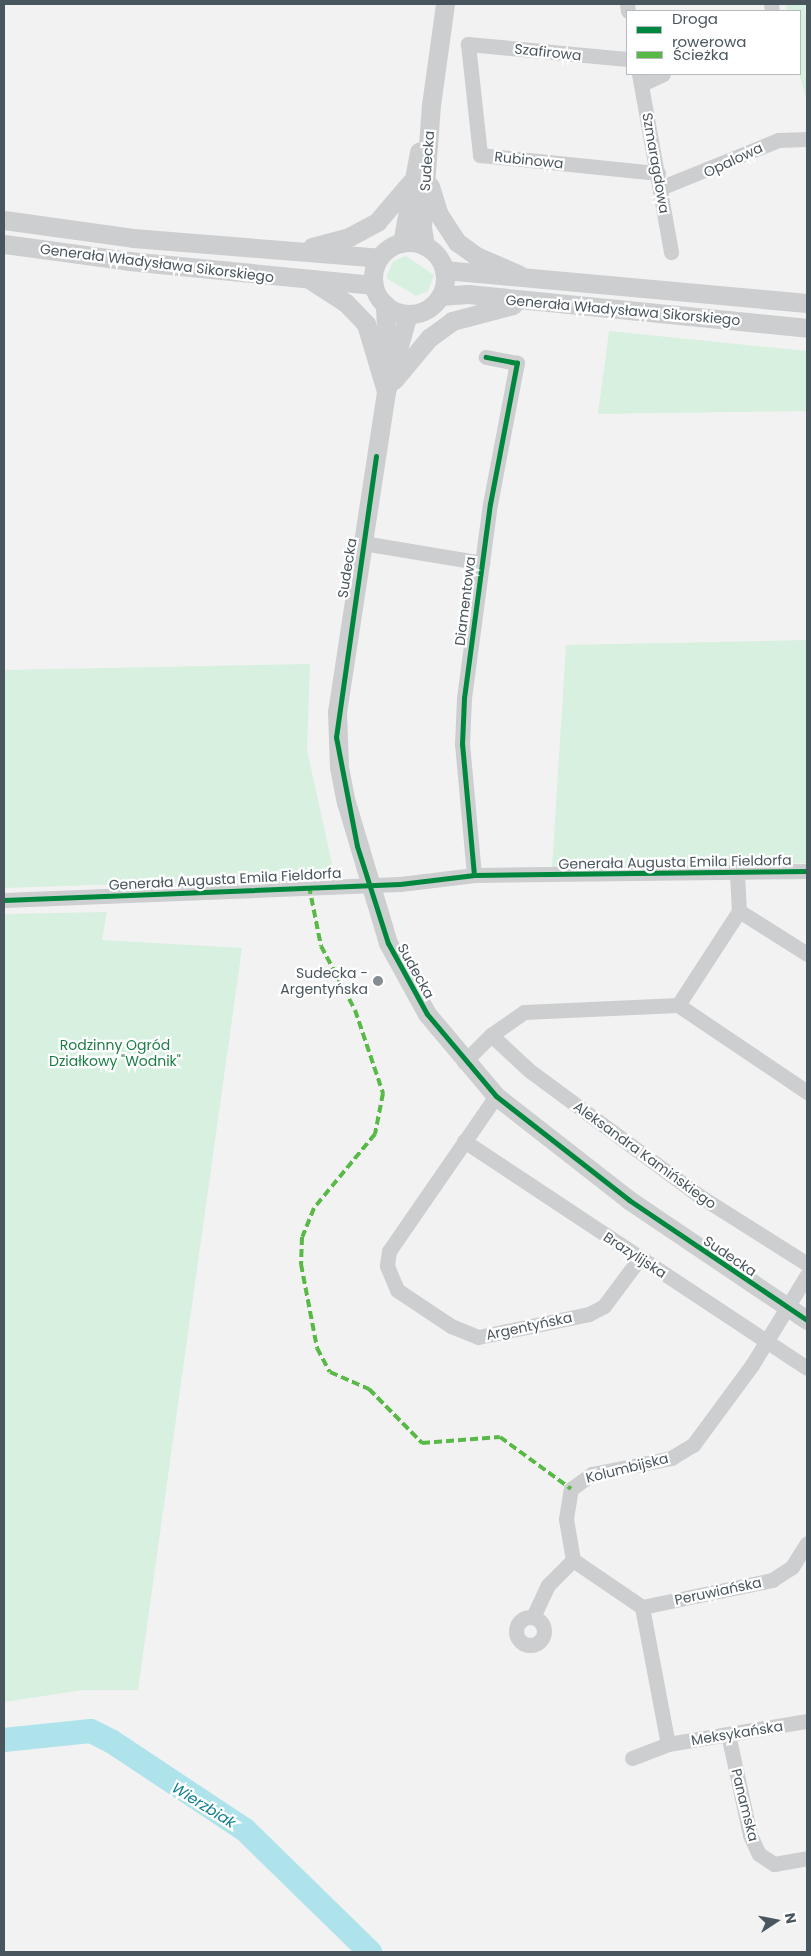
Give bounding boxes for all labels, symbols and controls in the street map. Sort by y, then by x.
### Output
text: Droga rowerowa [672,8,746,52]
legend [626,10,801,75]
street label: Szafirowa [514,40,582,64]
text: Ścieżka [673,44,729,65]
street label: Szmaragdowa [639,111,673,215]
street label: Sudecka [417,130,437,192]
street label: Opalowa [701,139,765,181]
street label: Rubinowa [494,148,564,172]
street label: Generała Władysława Sikorskiego [39,240,275,286]
street label: Generała Władysława Sikorskiego [505,291,741,329]
street label: Sudecka [334,537,360,599]
street label: Diamentowa [451,555,479,647]
street label: Generała Augusta Emila Fieldorfa [558,852,792,872]
street label: Generała Augusta Emila Fieldorfa [108,865,342,893]
street label: Sudecka [394,940,438,1002]
place label: Sudecka - Argentyńska [280,965,368,998]
marker: Sudecka - Argentyńska [372,975,384,987]
park label: Rodzinny Ogród Działkowy "Wodnik" [49,1037,181,1070]
street label: Aleksandra Kamińskiego [570,1098,720,1212]
street label: Brazylijska [600,1228,670,1282]
street label: Sudecka [700,1232,760,1280]
street label: Argentyńska [484,1309,574,1343]
street label: Kolumbijska [584,1450,670,1486]
street label: Peruwiańska [673,1574,763,1608]
street label: Meksykańska [690,1717,784,1749]
street label: Panamska [728,1767,762,1843]
water label: Wierzbiak [169,1778,239,1832]
north arrow [751,1896,801,1946]
text: N [780,1911,802,1925]

